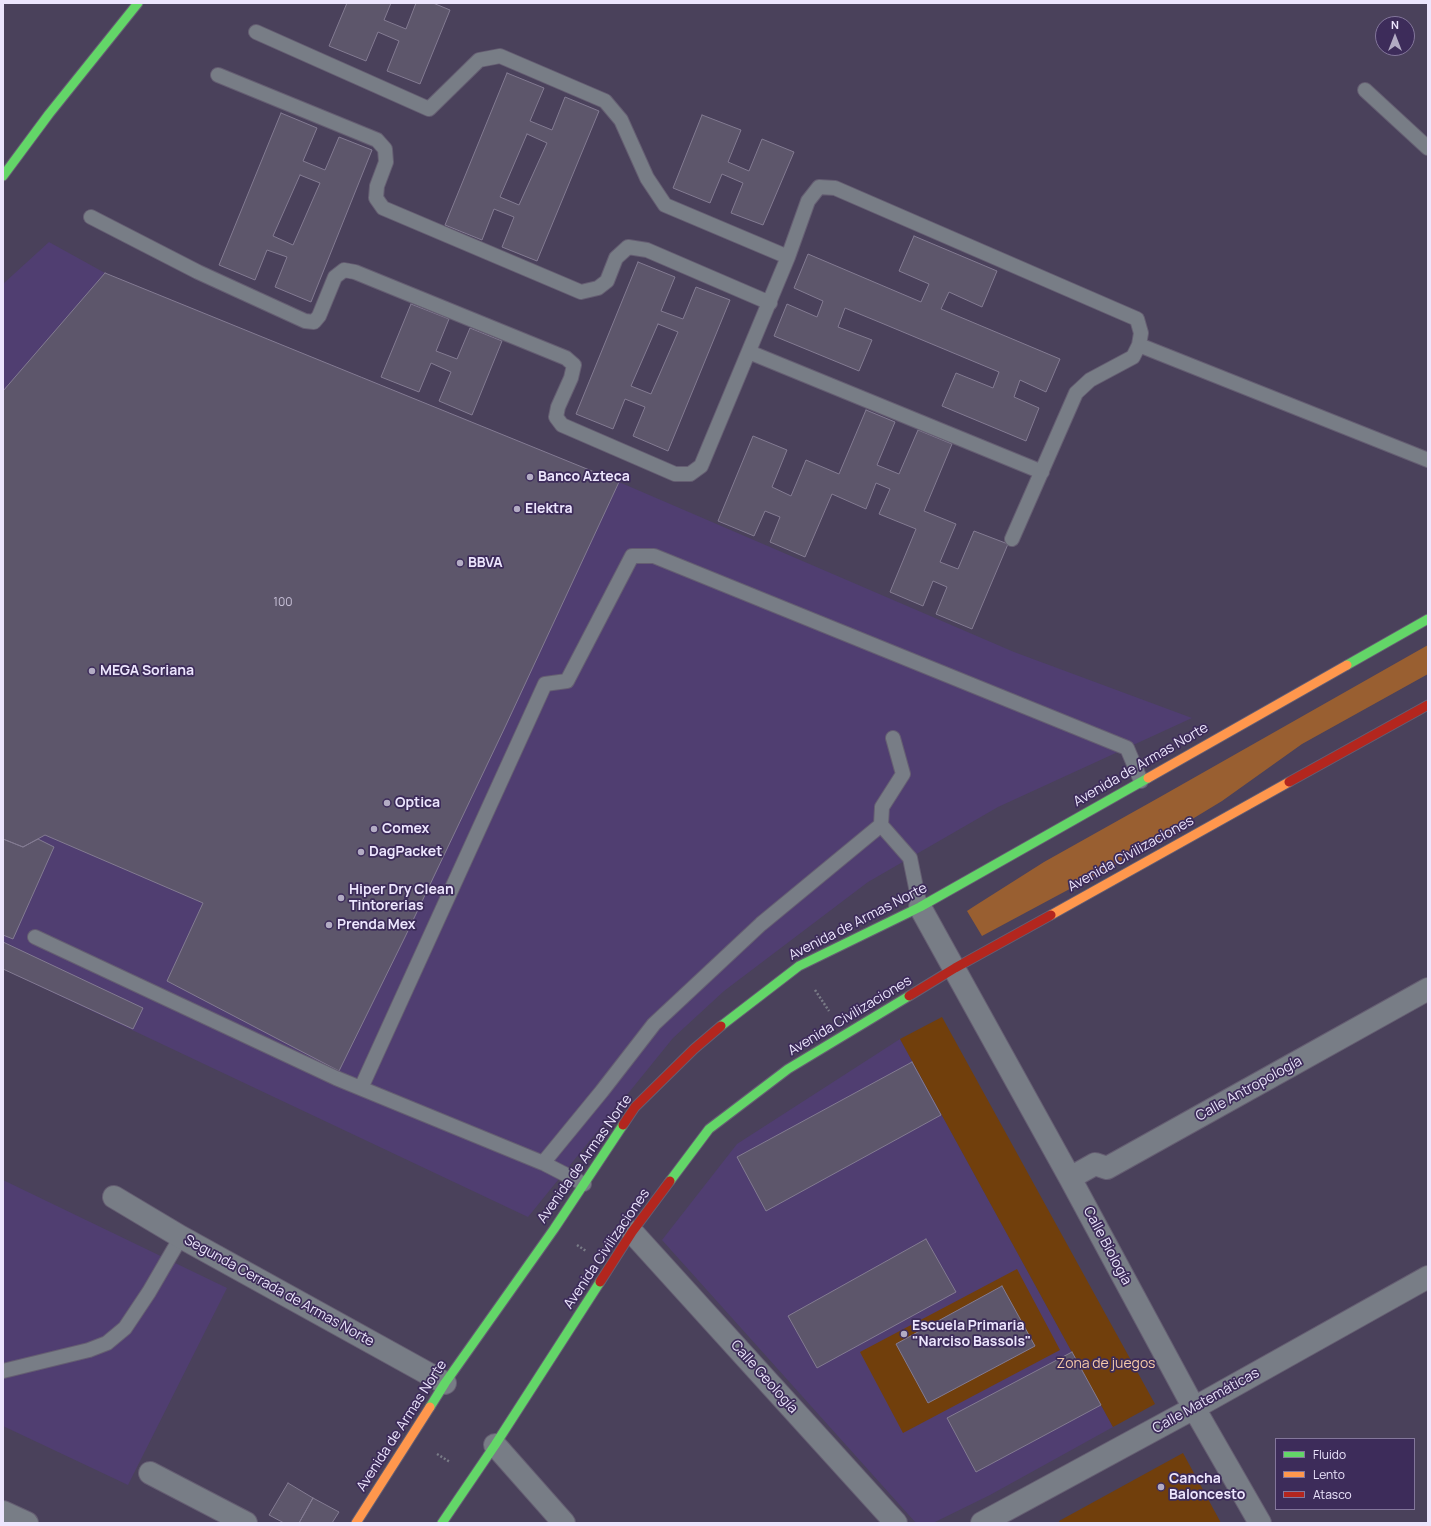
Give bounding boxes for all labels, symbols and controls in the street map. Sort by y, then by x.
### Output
north arrow [1375,16,1415,56]
text: N [1391,17,1399,32]
place label: Banco Azteca [538,469,630,485]
marker: Banco Azteca [525,472,535,482]
place label: Elektra [525,501,573,517]
marker: Elektra [512,504,522,514]
place label: BBVA [468,555,503,571]
marker: BBVA [455,558,465,568]
house number: 100 [273,596,293,610]
place label: MEGA Soriana [100,663,194,679]
marker: MEGA Soriana [87,666,97,676]
street label: Avenida de Armas Norte [1071,719,1211,811]
place label: Optica [395,795,440,811]
marker: Optica [382,798,392,808]
street label: Avenida Civilizaciones [1065,812,1197,896]
place label: Comex [382,821,429,837]
marker: Comex [369,824,379,834]
place label: DagPacket [369,844,442,860]
marker: DagPacket [356,847,366,857]
street label: Avenida de Armas Norte [786,880,930,964]
place label: Hiper Dry Clean Tintorerias [349,882,454,914]
marker: Hiper Dry Clean Tintorerias [336,893,346,903]
place label: Prenda Mex [337,917,416,933]
marker: Prenda Mex [324,920,334,930]
street label: Avenida Civilizaciones [785,972,915,1060]
street label: Calle Antropología [1193,1053,1305,1125]
street label: Avenida de Armas Norte [534,1092,636,1226]
street label: Avenida Civilizaciones [560,1186,654,1312]
street label: Calle Biología [1079,1204,1135,1288]
street label: Segunda Cerrada de Armas Norte [181,1232,377,1350]
place label: Escuela Primaria "Narciso Bassols" [912,1318,1031,1350]
marker: Escuela Primaria "Narciso Bassols" [899,1329,909,1339]
street label: Calle Geología [727,1337,801,1417]
park label: Zona de juegos [1057,1356,1155,1372]
street label: Avenida de Armas Norte [353,1357,451,1495]
street label: Calle Matemáticas [1150,1365,1262,1437]
legend [1275,1438,1415,1510]
text: Fluido [1313,1446,1346,1463]
text: Lento [1313,1466,1345,1483]
place label: Cancha Baloncesto [1169,1471,1245,1504]
marker: Cancha Baloncesto [1156,1482,1166,1492]
text: Atasco [1313,1486,1352,1503]

